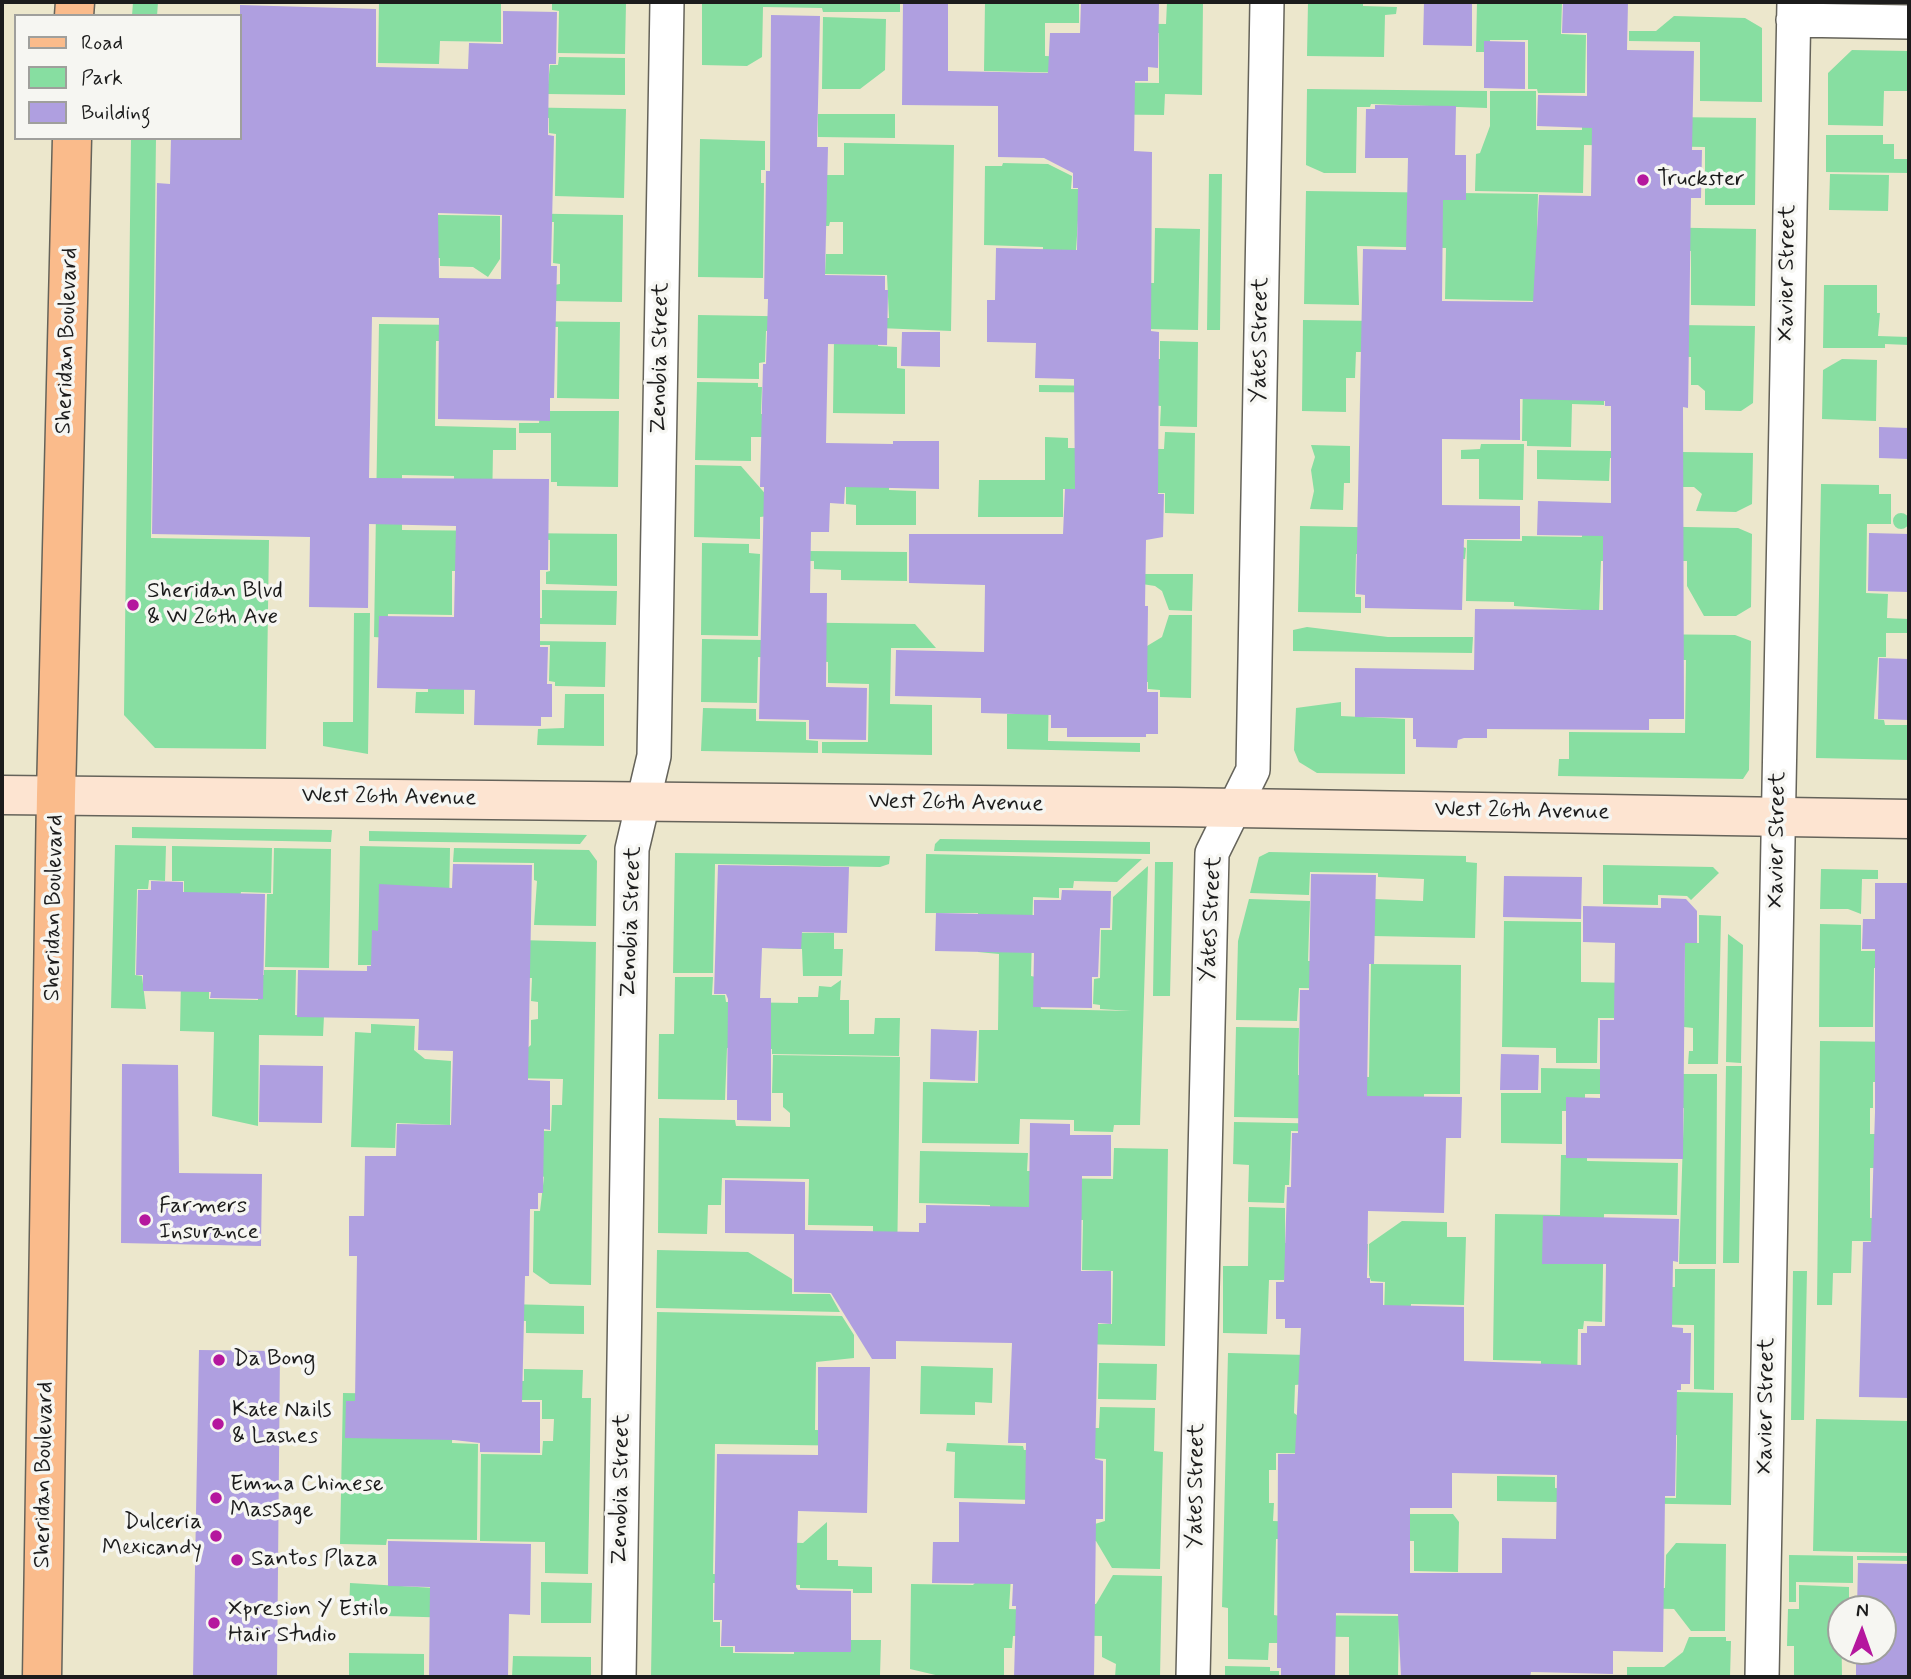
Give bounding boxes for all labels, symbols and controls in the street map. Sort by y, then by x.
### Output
legend [14,14,242,140]
text: Road [81,29,123,57]
text: Park [81,64,123,92]
text: Building [81,99,151,127]
place label: Truckster [1657,166,1745,194]
marker: Truckster [1635,172,1651,188]
street label: Xavier Street [1773,205,1803,341]
street label: Sheridan Boulevard [51,247,85,435]
street label: Yates Street [1246,277,1276,403]
street label: Zenobia Street [646,282,676,434]
place label: Sheridan Blvd & W 26th Ave [147,578,283,632]
marker: Sheridan Blvd & W 26th Ave [125,597,141,613]
street label: Xavier Street [1763,772,1793,908]
street label: West 26th Avenue [301,783,477,813]
street label: West 26th Avenue [868,789,1044,819]
street label: West 26th Avenue [1434,797,1610,827]
street label: Sheridan Boulevard [40,814,70,1002]
street label: Zenobia Street [616,846,648,998]
street label: Yates Street [1195,855,1229,983]
place label: Farmers Insurance [159,1193,259,1247]
marker: Farmers Insurance [137,1212,153,1228]
street label: Xavier Street [1752,1338,1782,1474]
place label: Da Bong [233,1346,315,1374]
marker: Da Bong [211,1352,227,1368]
street label: Sheridan Boulevard [30,1381,60,1569]
place label: Kate Nails & Lashes [232,1397,331,1451]
street label: Zenobia Street [607,1413,637,1565]
marker: Kate Nails & Lashes [210,1416,226,1432]
street label: Yates Street [1182,1423,1212,1549]
place label: Emma Chinese Massage [230,1471,384,1525]
marker: Emma Chinese Massage [208,1490,224,1506]
place label: Dulceria Mexicandy [102,1509,202,1563]
marker: Dulceria Mexicandy [208,1528,224,1544]
place label: Santos Plaza [251,1546,378,1574]
marker: Santos Plaza [229,1552,245,1568]
north arrow [1827,1595,1897,1665]
place label: Xpresion Y Estilo Hair Studio [228,1596,388,1650]
text: N [1856,1598,1869,1623]
marker: Xpresion Y Estilo Hair Studio [206,1615,222,1631]

